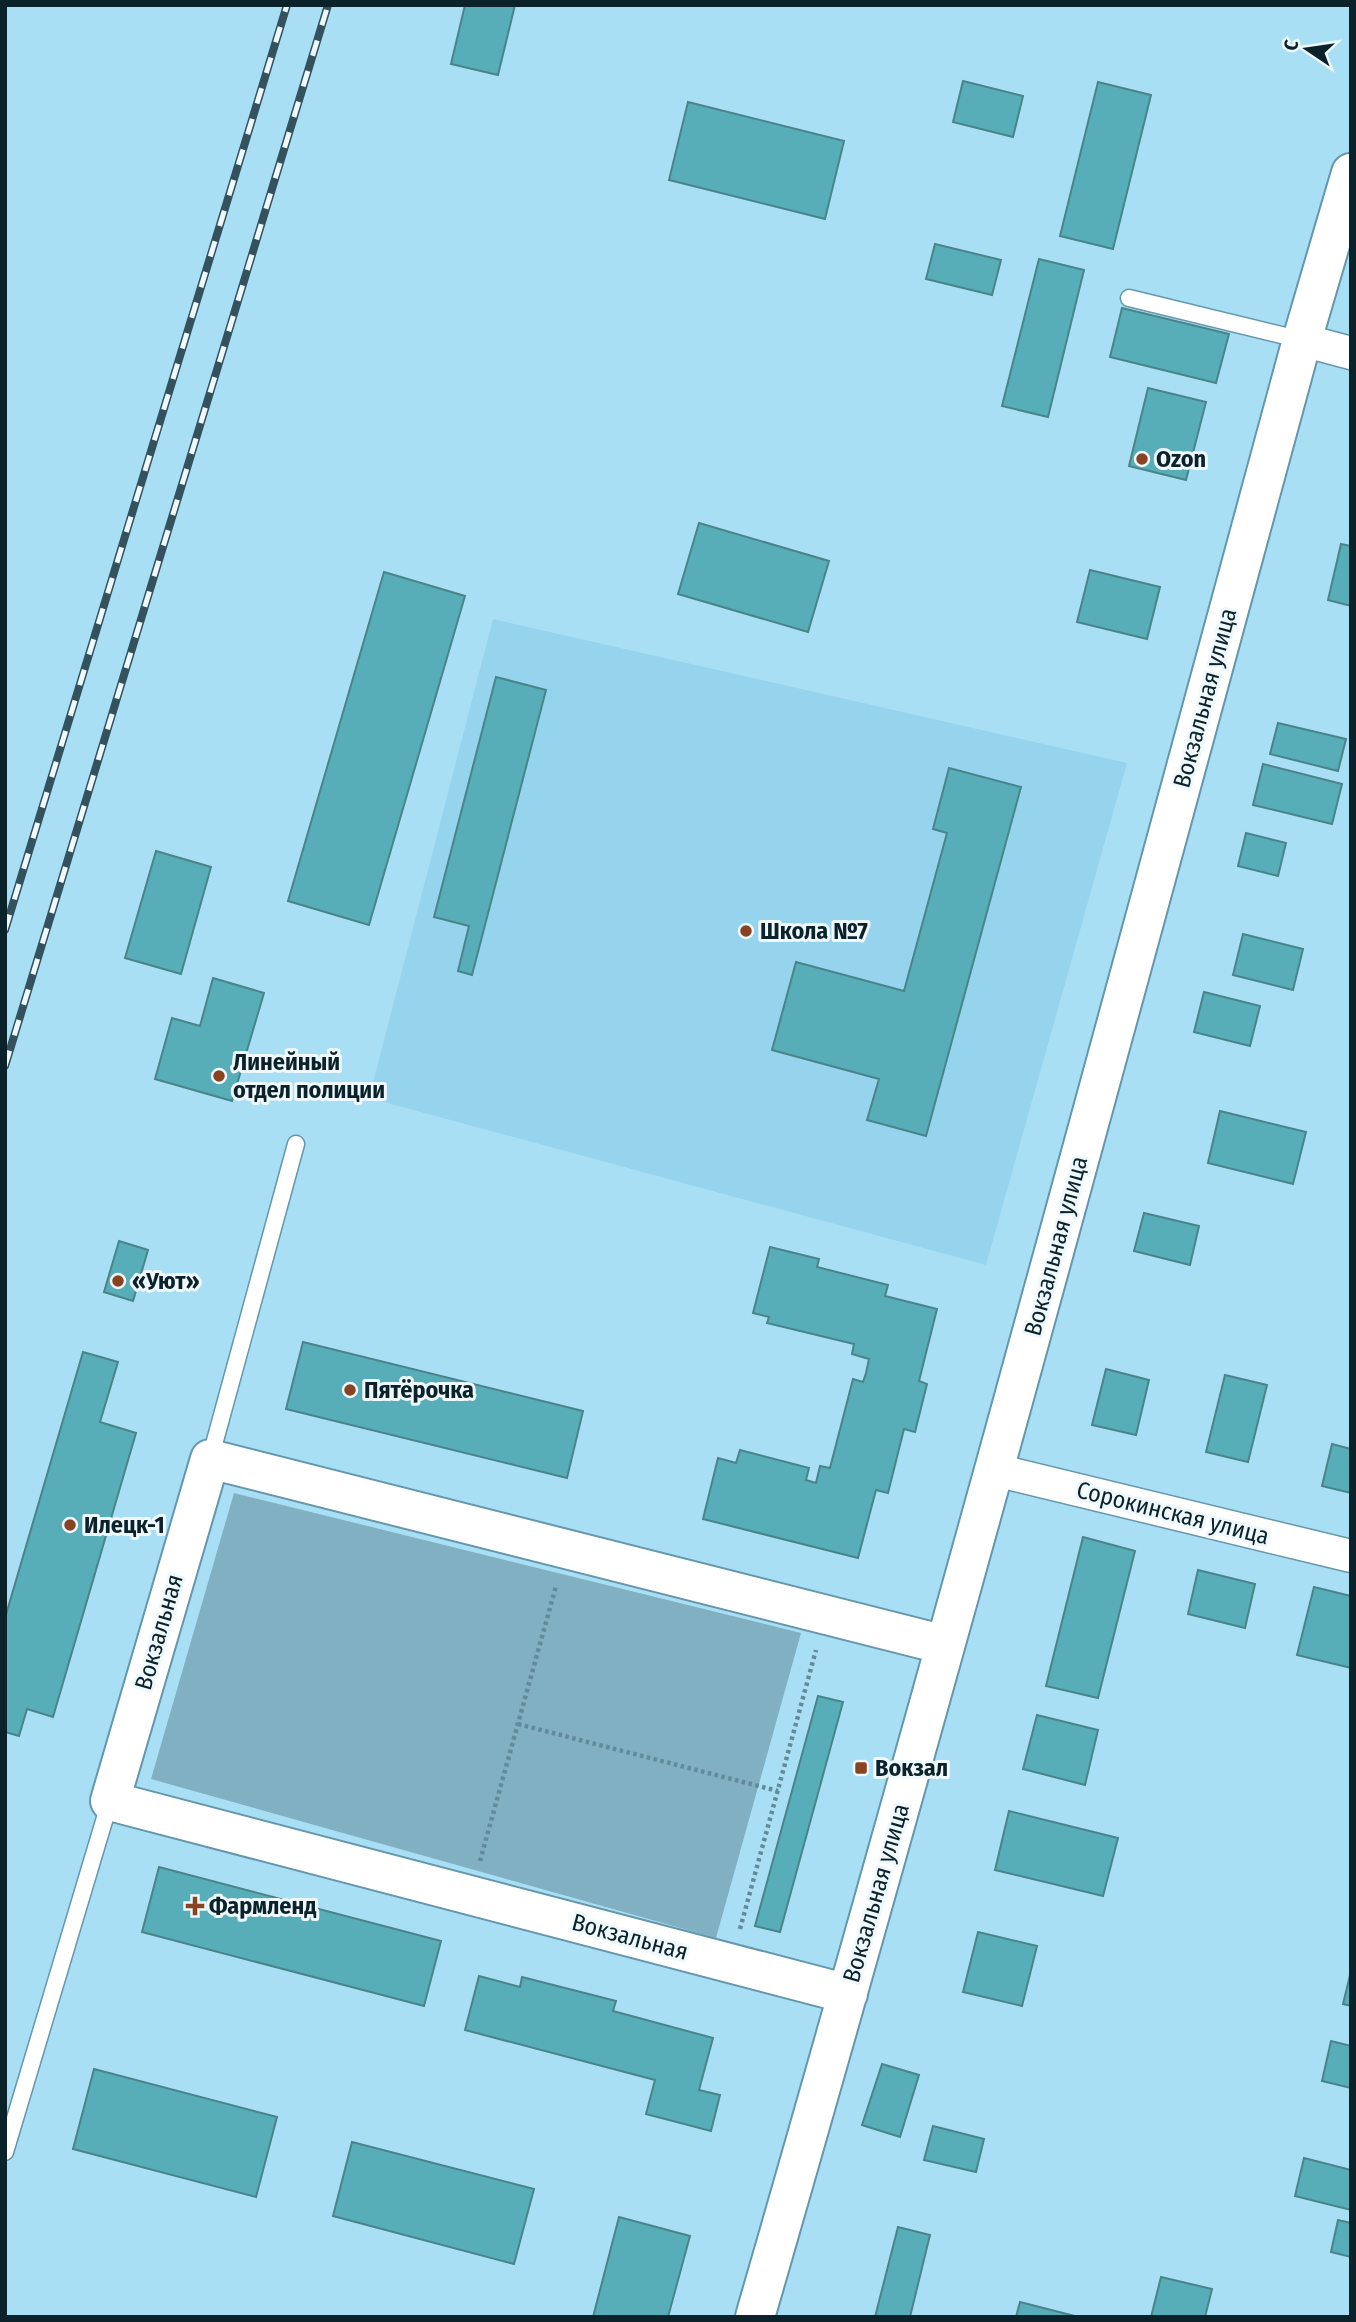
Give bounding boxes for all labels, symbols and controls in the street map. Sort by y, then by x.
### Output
north arrow [1272,14,1342,84]
text: С [1279,38,1303,53]
place label: Ozon [1156,445,1206,473]
marker: Ozon [1134,451,1150,467]
street label: Вокзальная улица [1168,605,1242,791]
place label: Школа №7 [760,917,868,945]
marker: Школа №7 [738,923,754,939]
place label: Линейный отдел полиции [233,1048,385,1104]
marker: Линейный отдел полиции [211,1068,227,1084]
street label: Вокзальная улица [1019,1153,1093,1339]
place label: «Уют» [132,1267,200,1295]
marker: «Уют» [110,1273,126,1289]
place label: Пятёрочка [364,1376,474,1404]
marker: Пятёрочка [342,1382,358,1398]
street label: Сорокинская улица [1074,1476,1272,1550]
place label: Илецк-1 [84,1511,165,1539]
marker: Илецк-1 [62,1517,78,1533]
street label: Вокзальная [129,1571,189,1693]
place label: Вокзал [875,1754,948,1782]
marker: Вокзал [853,1760,869,1776]
street label: Вокзальная улица [837,1800,915,1986]
place label: Фармленд [209,1892,316,1920]
marker: Фармленд [187,1898,203,1914]
street label: Вокзальная [569,1908,691,1966]

